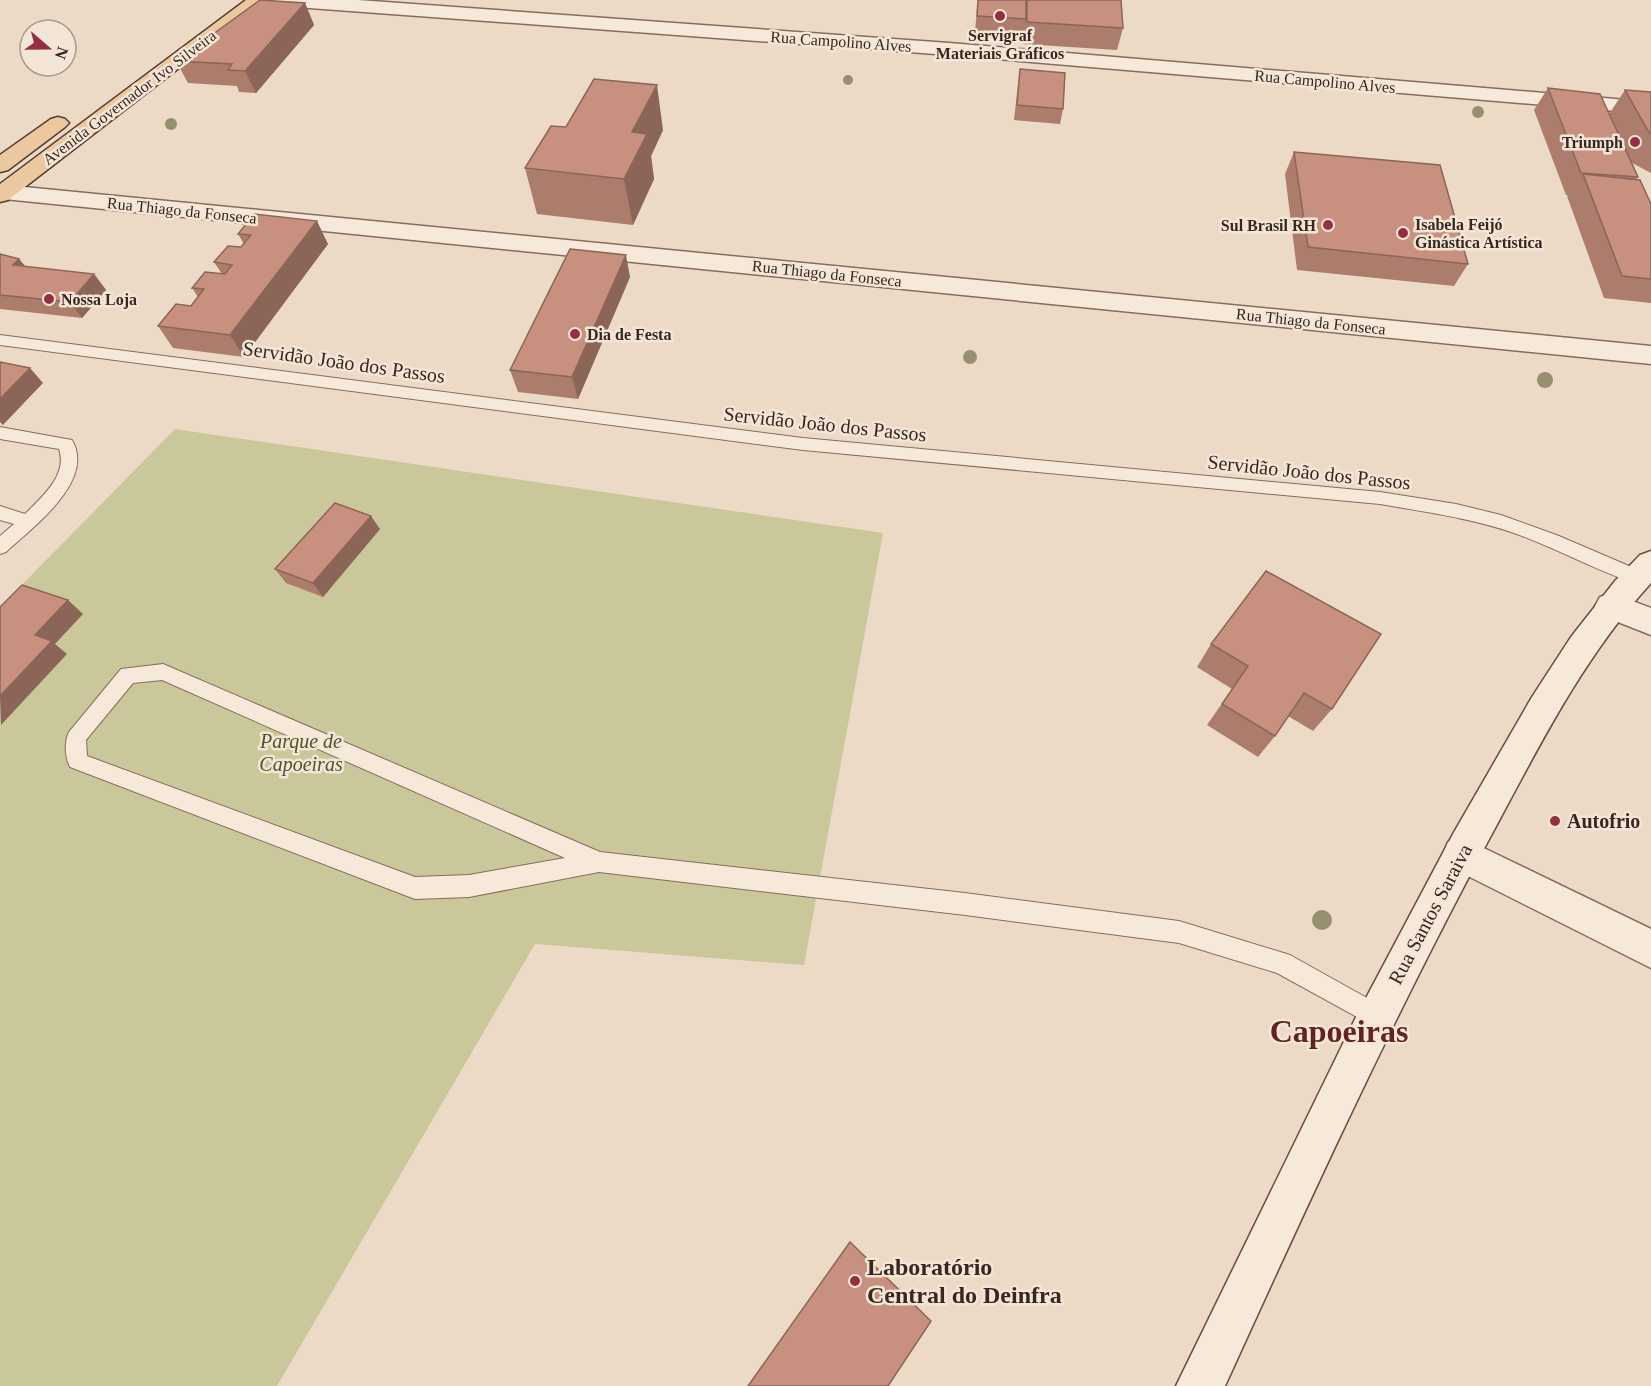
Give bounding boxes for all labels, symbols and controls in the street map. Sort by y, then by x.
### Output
marker: Servigraf Materiais Gráficos [993,9,1007,23]
north arrow [18,18,78,78]
street label: Avenida Governador Ivo Silveira [39,27,219,168]
place label: Servigraf Materiais Gráficos [936,27,1064,62]
street label: Rua Campolino Alves [770,28,912,56]
text: N [52,45,72,62]
street label: Rua Campolino Alves [1254,67,1396,97]
place label: Triumph [1562,134,1623,152]
marker: Triumph [1628,135,1642,149]
street label: Rua Thiago da Fonseca [106,194,258,228]
place label: Isabela Feijó Ginástica Artística [1415,216,1543,251]
place label: Sul Brasil RH [1221,217,1317,234]
marker: Sul Brasil RH [1321,218,1335,232]
marker: Isabela Feijó Ginástica Artística [1396,226,1410,240]
street label: Rua Thiago da Fonseca [751,257,903,291]
place label: Nossa Loja [61,291,137,309]
marker: Nossa Loja [42,292,56,306]
street label: Rua Thiago da Fonseca [1235,305,1387,339]
place label: Dia de Festa [587,326,671,343]
marker: Dia de Festa [568,327,582,341]
street label: Servidão João dos Passos [242,337,447,387]
street label: Servidão João dos Passos [722,402,928,446]
street label: Servidão João dos Passos [1206,450,1412,494]
park label: Parque de Capoeiras [259,730,343,776]
place label: Autofrio [1567,810,1640,832]
marker: Autofrio [1548,814,1562,828]
street label: Rua Santos Saraiva [1384,840,1476,988]
district label: Capoeiras [1270,1013,1408,1049]
place label: Laboratório Central do Deinfra [867,1254,1062,1308]
marker: Laboratório Central do Deinfra [848,1274,862,1288]

